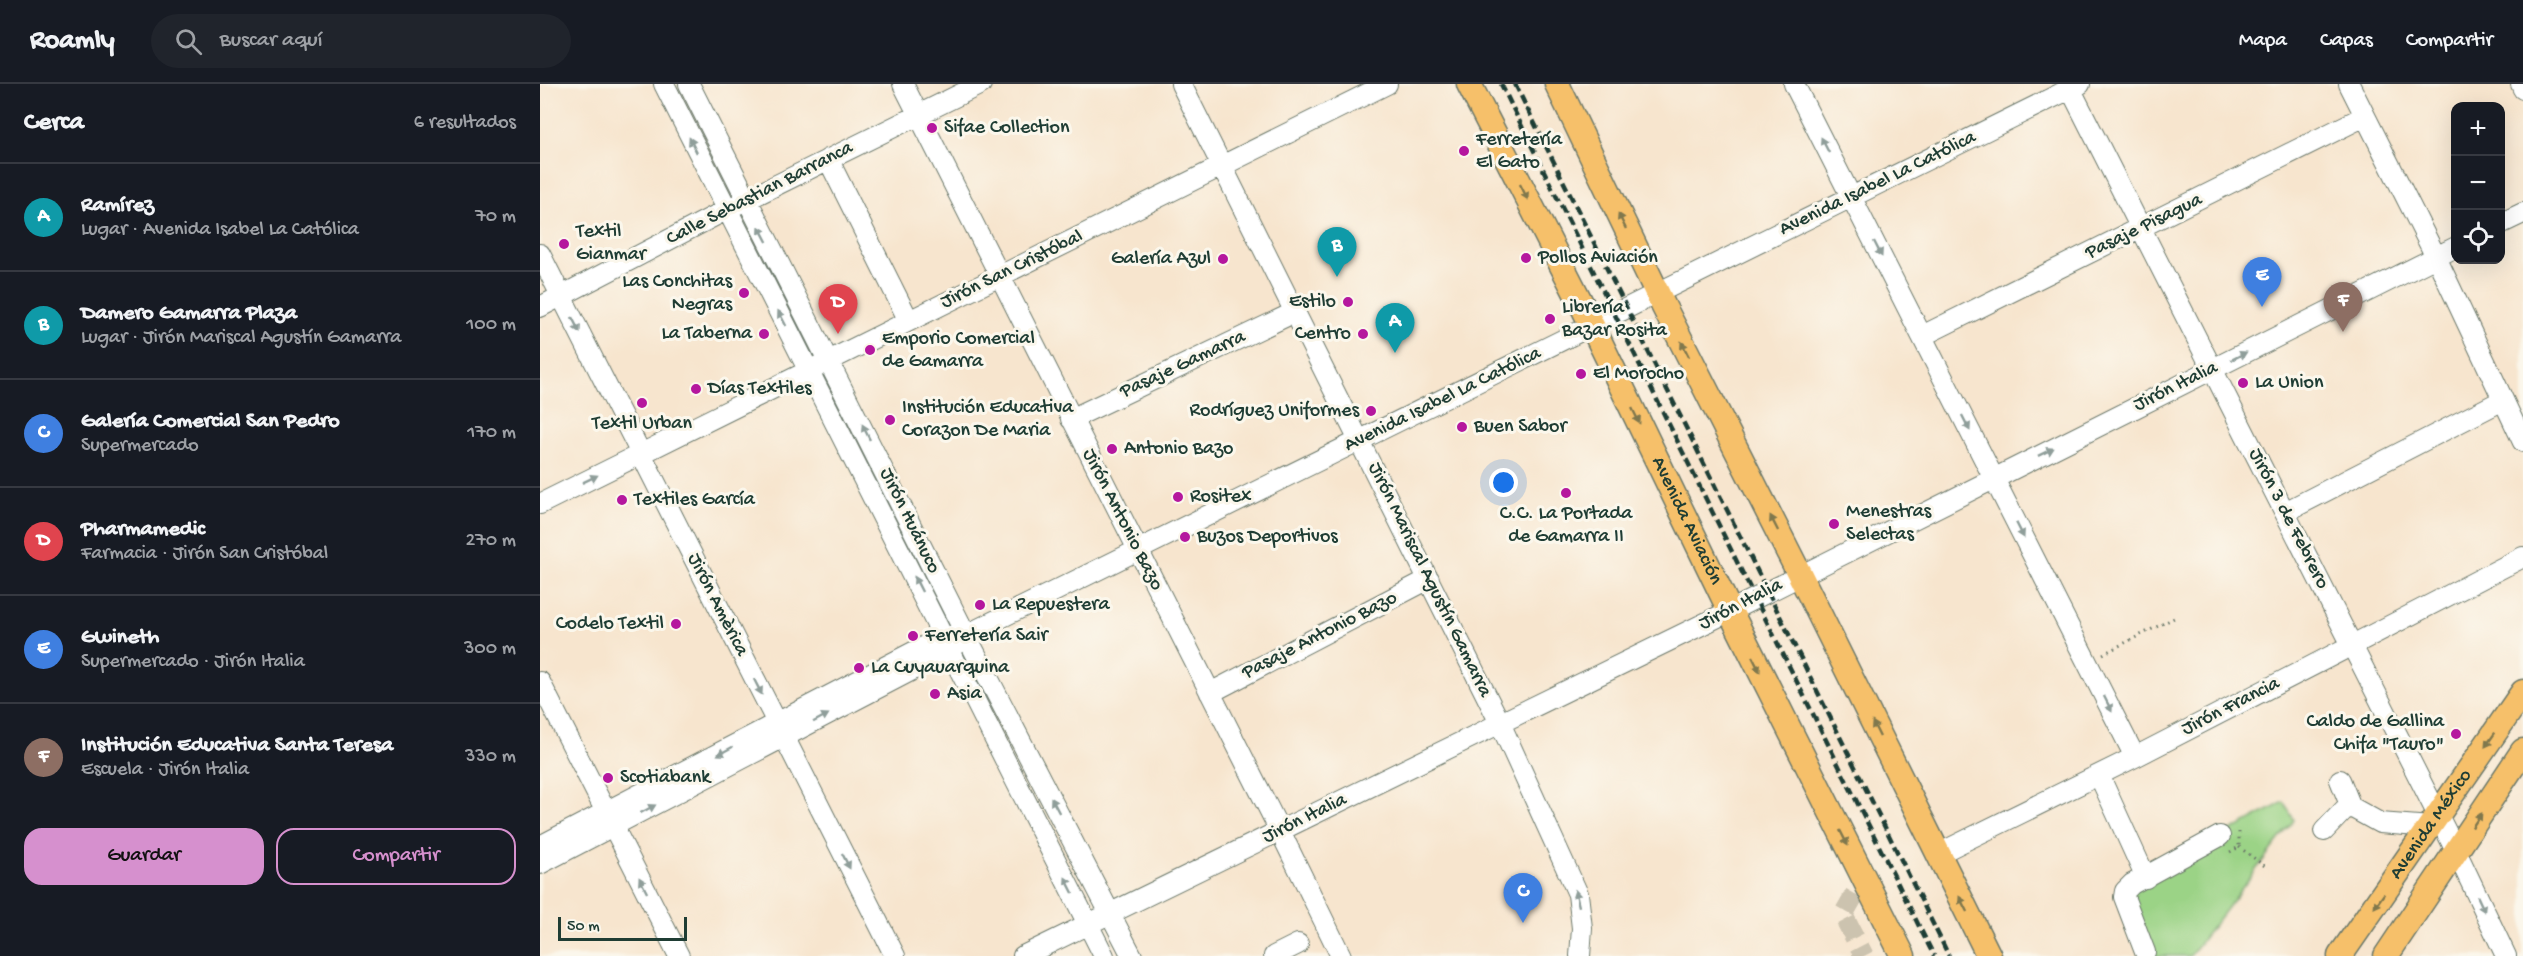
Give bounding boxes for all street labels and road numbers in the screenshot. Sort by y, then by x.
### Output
street label: Avenida Isabel La Católica [1776,126,1981,242]
street label: Calle Sebastian Barranca [663,137,858,251]
street label: Pasaje Pisagua [2081,188,2207,266]
street label: Jirón San Cristóbal [937,226,1087,314]
street label: Pasaje Gamarra [1116,326,1250,405]
street label: Avenida Isabel La Católica [1341,342,1546,458]
street label: Jirón Italia [2130,356,2223,417]
street label: Jirón Antonio Bazo [1076,445,1168,595]
street label: Jirón 3 de Febrero [2243,445,2333,593]
street label: Avenida Aviación [1646,453,1727,589]
street label: Jirón Mariscal Agustín Gamarra [1362,459,1496,702]
street label: Jirón Huánuco [874,464,944,578]
street label: Jirón Amèrica [681,550,753,661]
street label: Jirón Italia [1695,574,1787,636]
street label: Pasaje Antonio Bazo [1238,587,1401,685]
street label: Jirón Francia [2178,672,2285,741]
street label: Avenida México [2385,765,2477,884]
street label: Jirón Italia [1259,788,1352,849]

